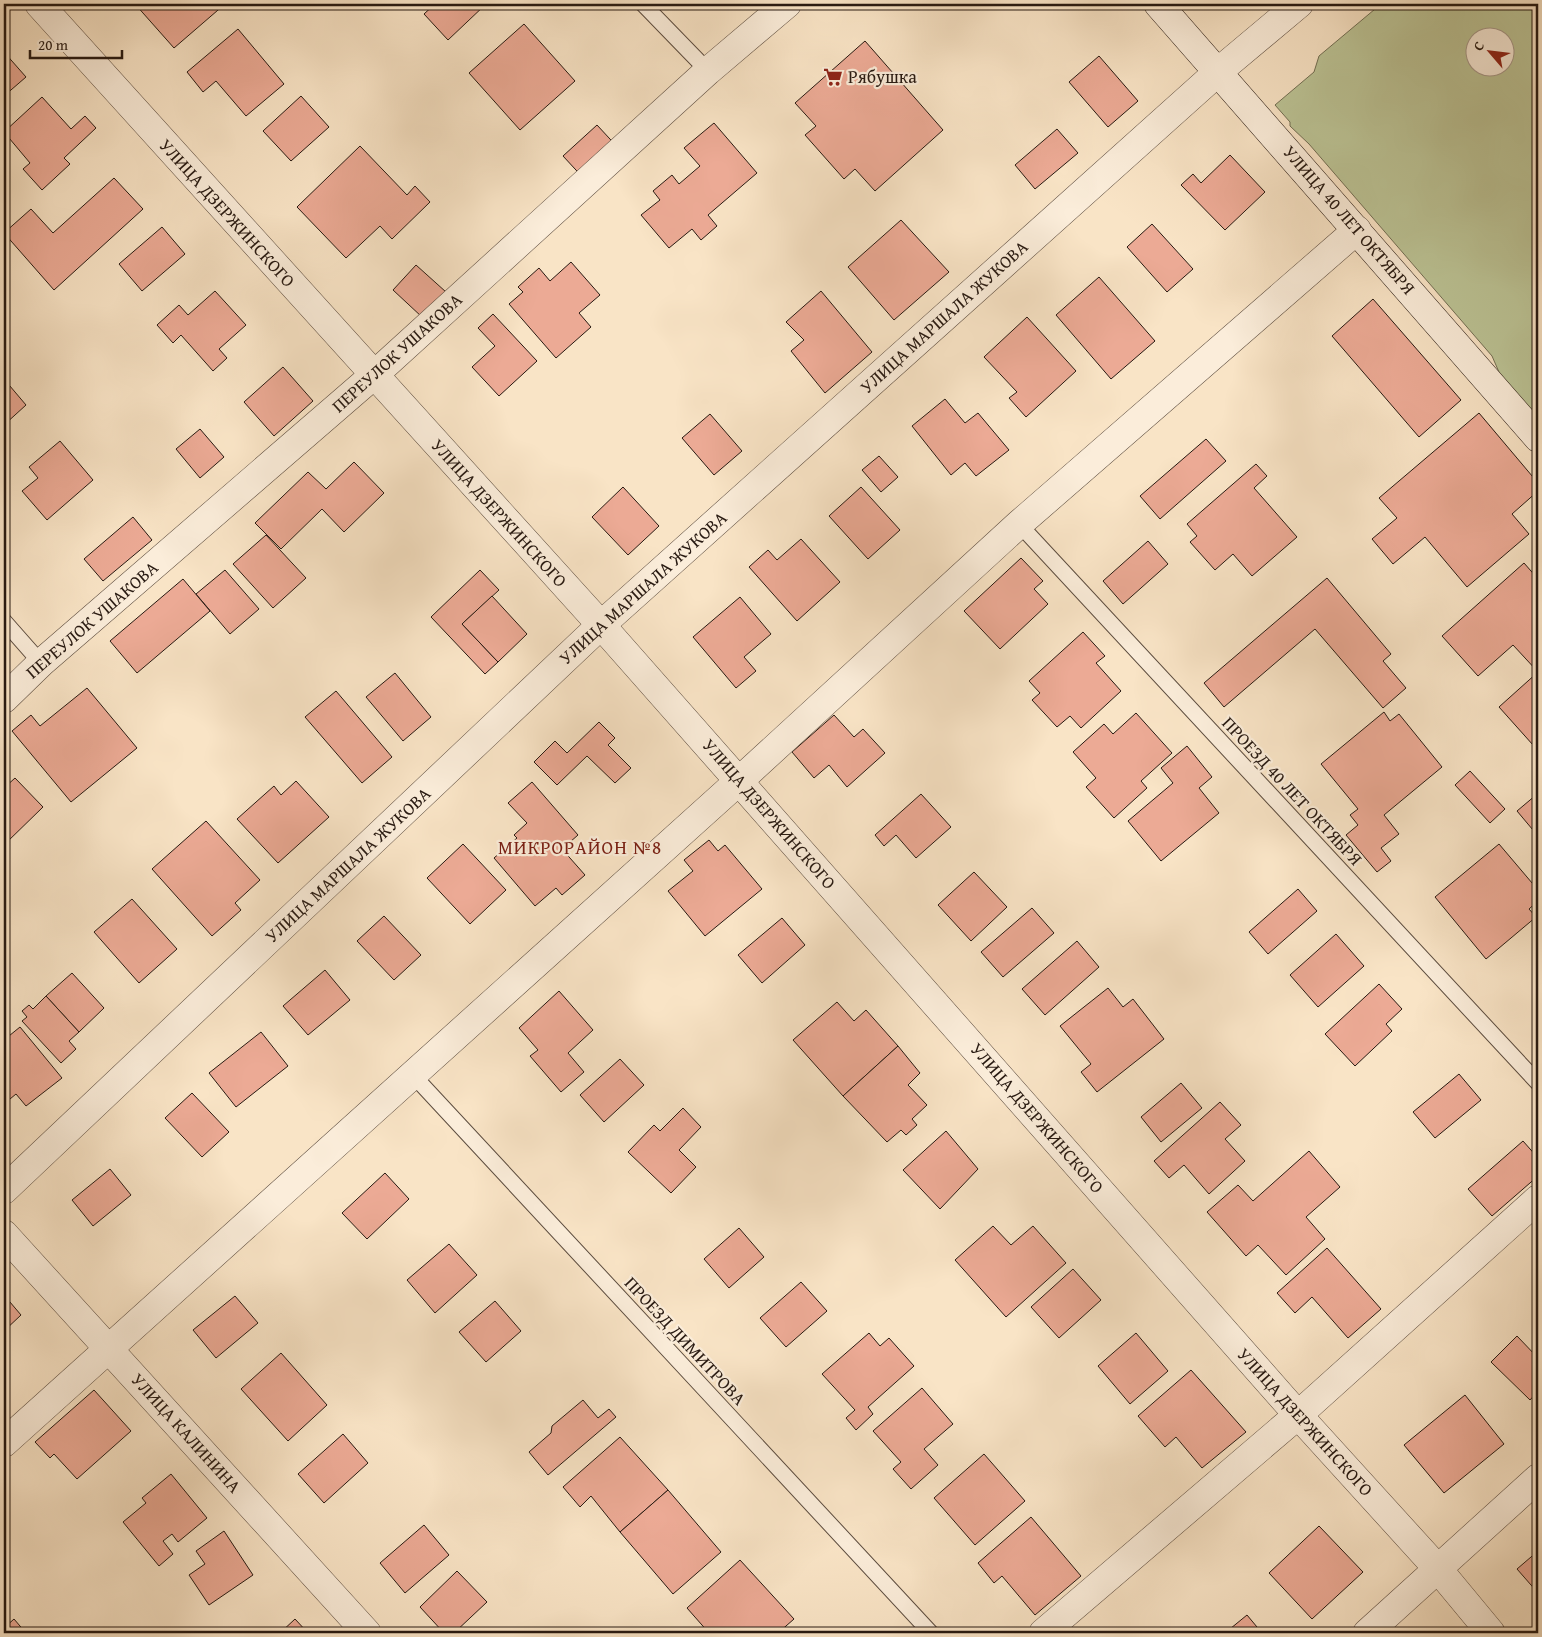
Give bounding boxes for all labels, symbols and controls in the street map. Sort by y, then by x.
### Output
scale bar [30,28,122,60]
north arrow [1464,28,1514,78]
text: 20 m [38,34,69,55]
text: С [1468,38,1489,54]
place label: Рябушка [848,63,917,90]
supermarket icon: Рябушка [822,66,844,88]
street label: УЛИЦА ДЗЕРЖИНСКОГО [153,132,302,293]
street label: УЛИЦА 40 ЛЕТ ОКТЯБРЯ [1277,139,1422,301]
street label: УЛИЦА МАРШАЛА ЖУКОВА [854,234,1034,400]
street label: ПЕРЕУЛОК УШАКОВА [325,286,468,419]
street label: УЛИЦА ДЗЕРЖИНСКОГО [425,432,574,593]
street label: УЛИЦА МАРШАЛА ЖУКОВА [553,505,733,671]
street label: ПЕРЕУЛОК УШАКОВА [19,554,164,685]
street label: ПРОЕЗД 40 ЛЕТ ОКТЯБРЯ [1216,710,1369,872]
street label: УЛИЦА ДЗЕРЖИНСКОГО [696,732,843,895]
street label: УЛИЦА МАРШАЛА ЖУКОВА [259,780,437,949]
district label: МИКРОРАЙОН №8 [498,833,662,861]
street label: УЛИЦА ДЗЕРЖИНСКОГО [964,1036,1111,1199]
street label: ПРОЕЗД ДИМИТРОВА [618,1270,753,1411]
street label: УЛИЦА ДЗЕРЖИНСКОГО [1231,1341,1380,1502]
street label: УЛИЦА КАЛИНИНА [125,1367,248,1499]

